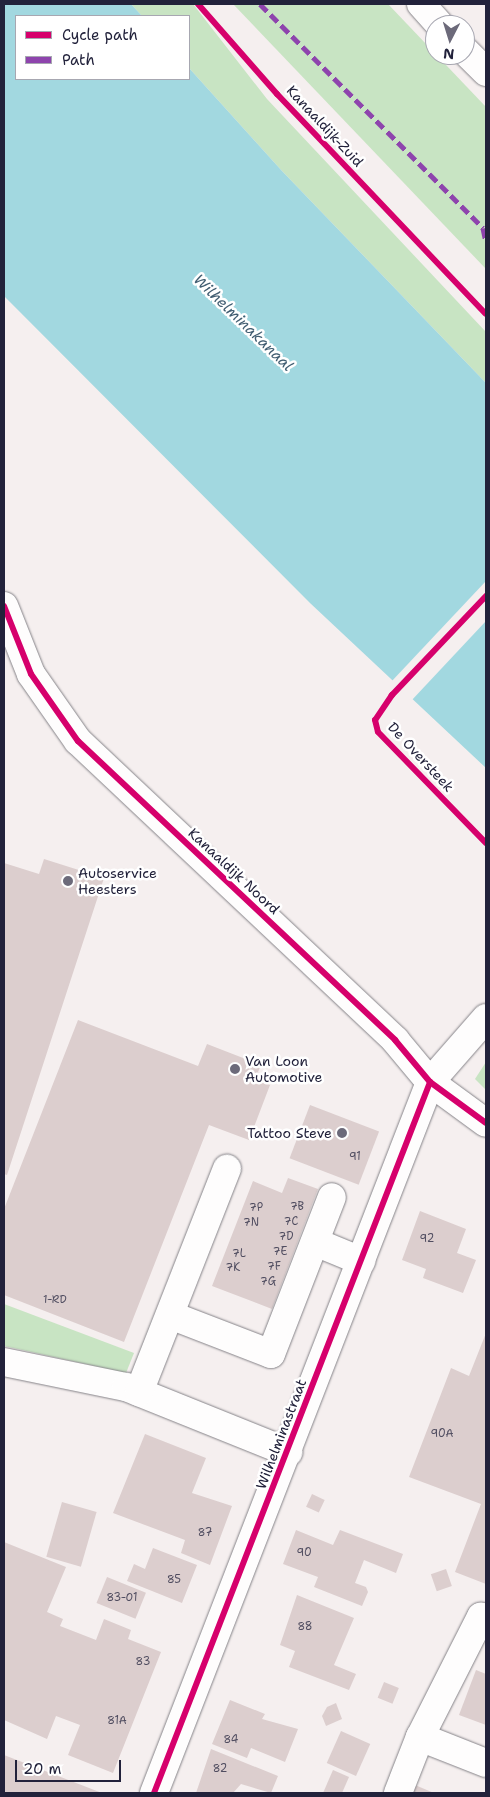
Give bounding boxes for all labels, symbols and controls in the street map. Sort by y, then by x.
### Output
legend [15,15,190,80]
north arrow [425,15,475,65]
text: Cycle path [62,25,138,45]
text: N [442,44,455,63]
text: Path [62,50,95,70]
street label: Kanaaldijk-Zuid [283,82,367,170]
water label: Wilhelminakanaal [189,271,297,375]
street label: De Oversteek [385,719,457,795]
street label: Kanaaldijk Noord [185,824,283,918]
place label: Autoservice Heesters [78,865,157,898]
marker: Autoservice Heesters [62,875,74,887]
place label: Van Loon Automotive [245,1053,323,1086]
marker: Van Loon Automotive [229,1063,241,1075]
place label: Tattoo Steve [247,1125,332,1141]
marker: Tattoo Steve [336,1127,348,1139]
house number: 91 [349,1150,361,1164]
house number: 7B [290,1200,304,1214]
house number: 7P [249,1201,263,1215]
house number: 7C [284,1215,298,1229]
house number: 7N [243,1216,259,1230]
house number: 7D [279,1230,293,1244]
house number: 92 [420,1232,434,1246]
house number: 7E [273,1245,287,1259]
house number: 7L [232,1247,246,1261]
house number: 7F [267,1260,281,1274]
house number: 7K [226,1261,240,1275]
house number: 7G [260,1275,276,1289]
house number: 1-RD [43,1293,67,1307]
street label: Wilhelminastraat [252,1377,310,1491]
house number: 90A [430,1427,454,1441]
house number: 87 [198,1526,212,1540]
house number: 90 [296,1546,312,1560]
house number: 85 [167,1573,181,1587]
house number: 83-01 [106,1591,138,1605]
house number: 88 [297,1620,313,1634]
house number: 83 [136,1655,150,1669]
house number: 81A [107,1714,127,1728]
house number: 84 [224,1733,238,1747]
scale bar [18,1750,124,1782]
text: 20 m [23,1759,62,1779]
house number: 82 [213,1762,227,1776]

